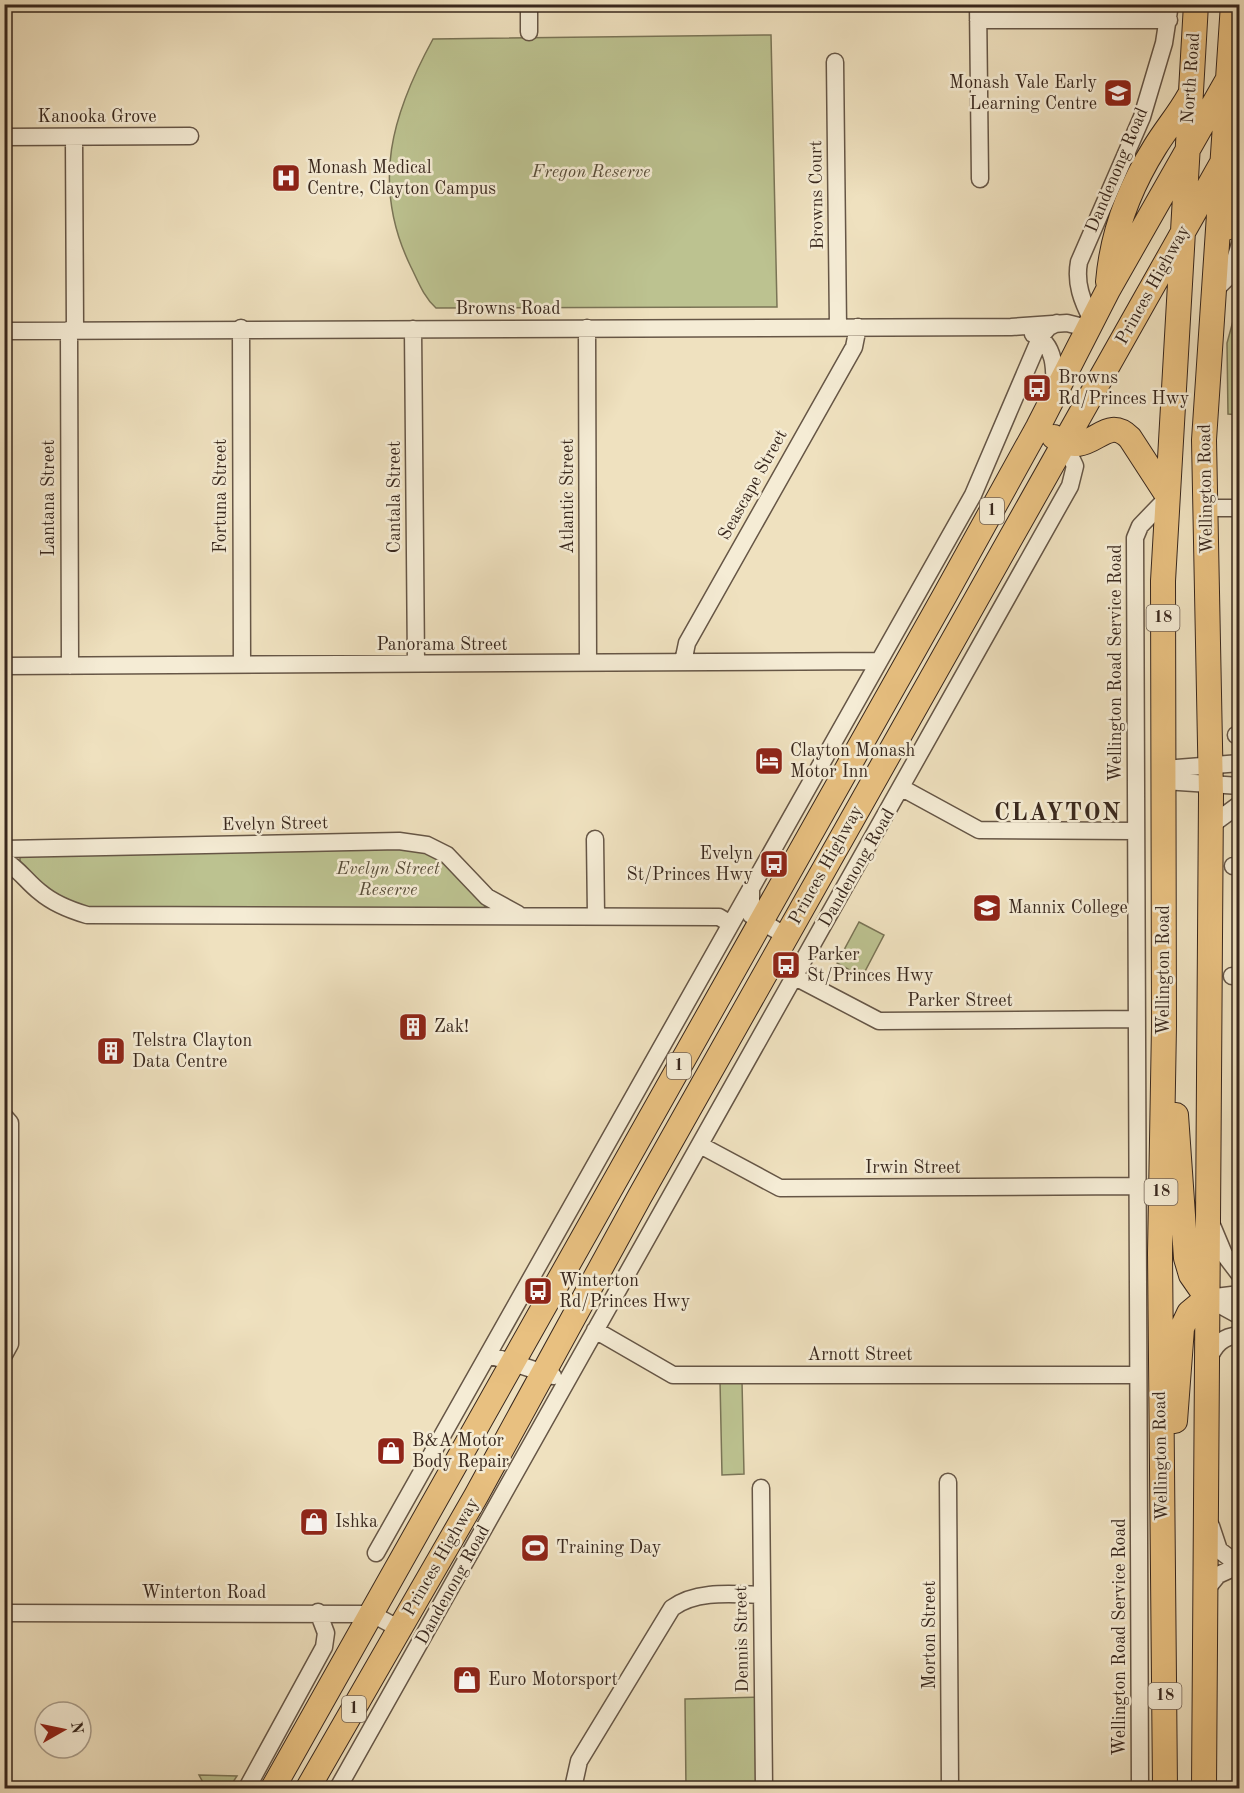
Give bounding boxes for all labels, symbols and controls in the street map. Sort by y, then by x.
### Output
street label: North Road [1179,32,1203,124]
place label: Monash Vale Early Learning Centre [949,74,1097,113]
school or university icon: Monash Vale Early Learning Centre [1102,77,1134,109]
street label: Dandenong Road [1083,105,1151,235]
street label: Kanooka Grove [38,108,156,126]
street label: Browns Court [807,140,827,250]
place label: Monash Medical Centre, Clayton Campus [307,159,496,198]
hospital icon: Monash Medical Centre, Clayton Campus [270,162,302,194]
park label: Fregon Reserve [531,163,650,181]
street label: Princes Highway [1113,222,1193,348]
street label: Browns Road [455,300,561,318]
place label: Browns Rd/Princes Hwy [1058,369,1190,408]
bus stop icon: Browns Rd/Princes Hwy [1021,372,1053,404]
street label: Wellington Road [1196,424,1216,554]
street label: Seascape Street [715,427,791,543]
street label: Atlantic Street [559,438,577,554]
street label: Lantana Street [40,439,58,557]
street label: Fortuna Street [212,439,230,553]
street label: Cantala Street [386,441,404,553]
road number: 1 [980,498,1004,524]
street label: Wellington Road Service Road [1107,544,1125,782]
road number: 18 [1146,605,1180,631]
street label: Panorama Street [376,636,508,654]
place label: Clayton Monash Motor Inn [790,742,915,781]
hotel icon: Clayton Monash Motor Inn [753,745,785,777]
street label: Princes Highway [786,802,866,928]
district label: CLAYTON [994,802,1122,826]
street label: Dandenong Road [816,806,898,930]
street label: Evelyn Street [222,814,328,834]
place label: Evelyn St/Princes Hwy [627,845,753,884]
bus stop icon: Evelyn St/Princes Hwy [758,848,790,880]
park label: Evelyn Street Reserve [335,860,440,899]
school or university icon: Mannix College [971,892,1003,924]
place label: Mannix College [1008,899,1128,917]
street label: Wellington Road [1155,905,1173,1035]
place label: Parker St/Princes Hwy [807,946,934,985]
bus stop icon: Parker St/Princes Hwy [770,949,802,981]
street label: Parker Street [907,992,1013,1010]
building icon: Zak! [397,1011,429,1043]
place label: Zak! [434,1018,469,1036]
place label: Telstra Clayton Data Centre [132,1032,252,1071]
building icon: Telstra Clayton Data Centre [95,1035,127,1067]
road number: 1 [667,1053,691,1079]
street label: Irwin Street [865,1159,961,1177]
road number: 18 [1144,1179,1178,1205]
place label: Winterton Rd/Princes Hwy [559,1272,691,1311]
bus stop icon: Winterton Rd/Princes Hwy [522,1275,554,1307]
street label: Arnott Street [807,1346,913,1364]
street label: Wellington Road [1151,1391,1171,1521]
place label: B&A Motor Body Repair [412,1432,510,1471]
shop icon: B&A Motor Body Repair [375,1435,407,1467]
street label: Princes Highway [400,1494,482,1619]
shop icon: Ishka [298,1506,330,1538]
place label: Ishka [335,1513,378,1531]
street label: Wellington Road Service Road [1111,1518,1129,1756]
street label: Dandenong Road [413,1522,493,1648]
sports icon: Training Day [519,1532,551,1564]
place label: Training Day [556,1539,662,1557]
street label: Morton Street [921,1580,939,1690]
street label: Winterton Road [141,1584,267,1602]
street label: Dennis Street [732,1585,752,1693]
shop icon: Euro Motorsport [451,1664,483,1696]
place label: Euro Motorsport [488,1671,618,1689]
road number: 18 [1148,1683,1182,1709]
road number: 1 [342,1696,366,1722]
north arrow [33,1700,93,1760]
text: N [67,1721,85,1736]

